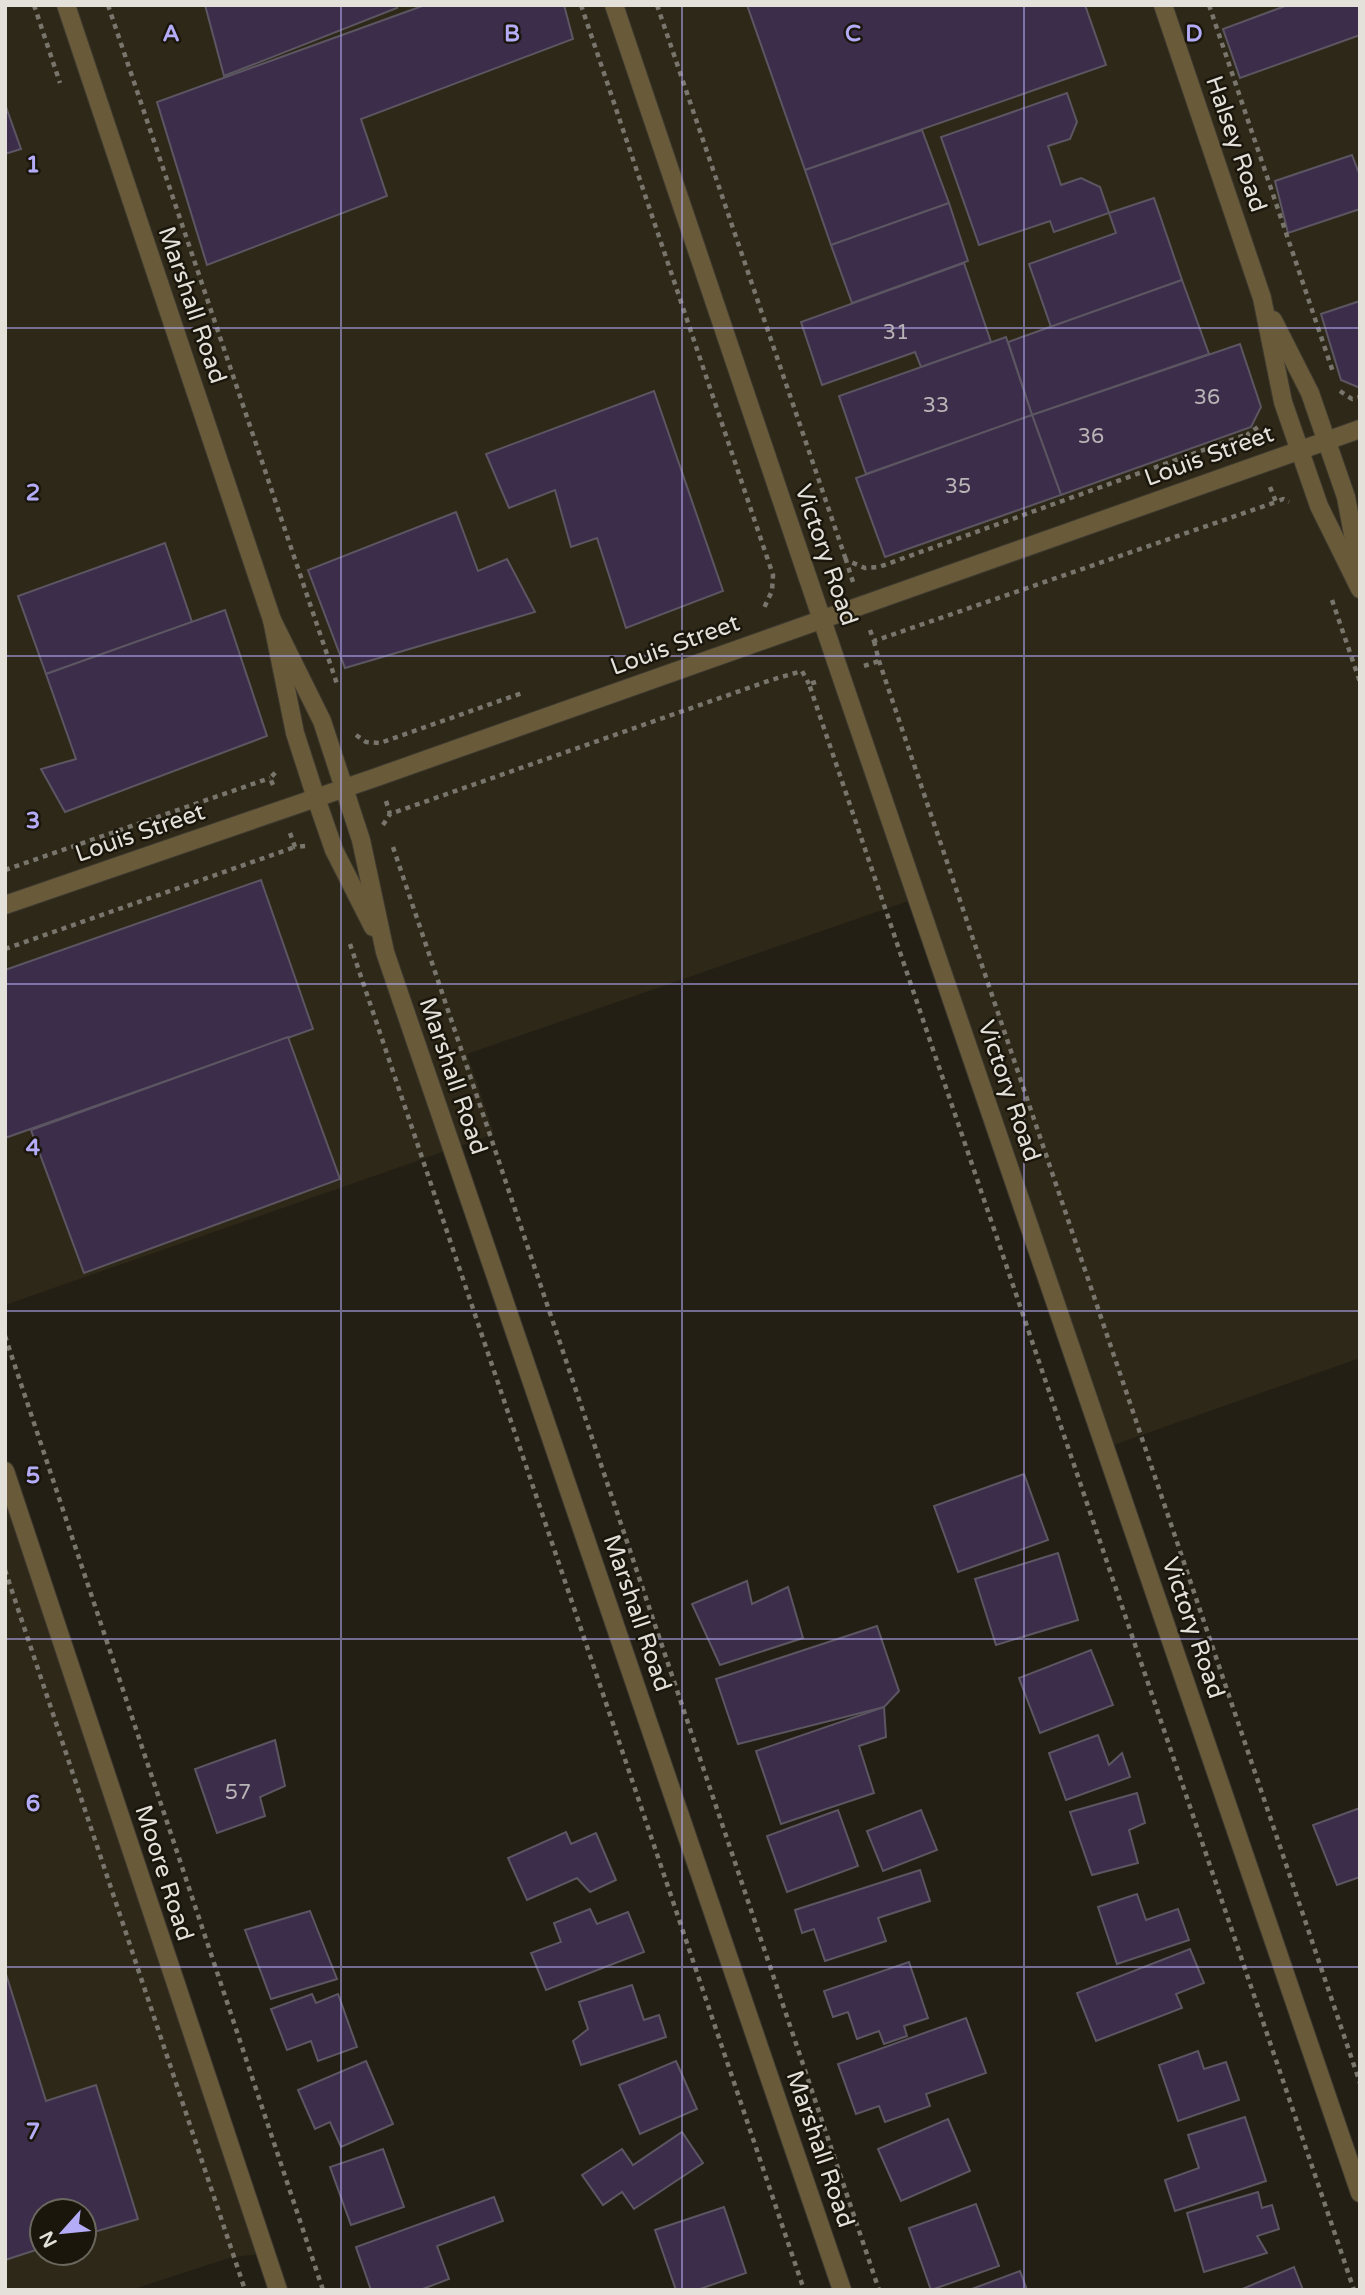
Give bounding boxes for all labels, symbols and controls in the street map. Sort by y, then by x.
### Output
text: A [162,20,180,48]
text: B [504,20,520,48]
text: C [845,20,861,48]
text: D [1185,20,1203,48]
street label: Halsey Road [1199,72,1273,216]
text: 1 [26,151,40,179]
street label: Marshall Road [152,223,232,387]
house number: 31 [883,320,909,345]
house number: 36 [1194,385,1220,410]
house number: 33 [923,393,949,418]
street label: Louis Street [1140,419,1278,493]
house number: 36 [1078,424,1104,449]
house number: 35 [945,474,971,499]
text: 2 [26,479,40,507]
street label: Victory Road [788,481,864,629]
street label: Louis Street [606,608,744,682]
street label: Louis Street [71,797,209,869]
text: 3 [26,807,40,835]
street label: Marshall Road [413,994,493,1158]
street label: Victory Road [971,1017,1047,1165]
text: 4 [26,1134,41,1162]
text: 5 [26,1462,40,1490]
street label: Marshall Road [597,1531,677,1695]
street label: Victory Road [1155,1554,1231,1702]
house number: 57 [225,1780,251,1805]
text: 6 [26,1790,40,1818]
street label: Moore Road [128,1801,200,1945]
street label: Marshall Road [780,2067,860,2231]
text: 7 [26,2118,40,2146]
north arrow [28,2197,98,2267]
text: N [35,2227,62,2251]

